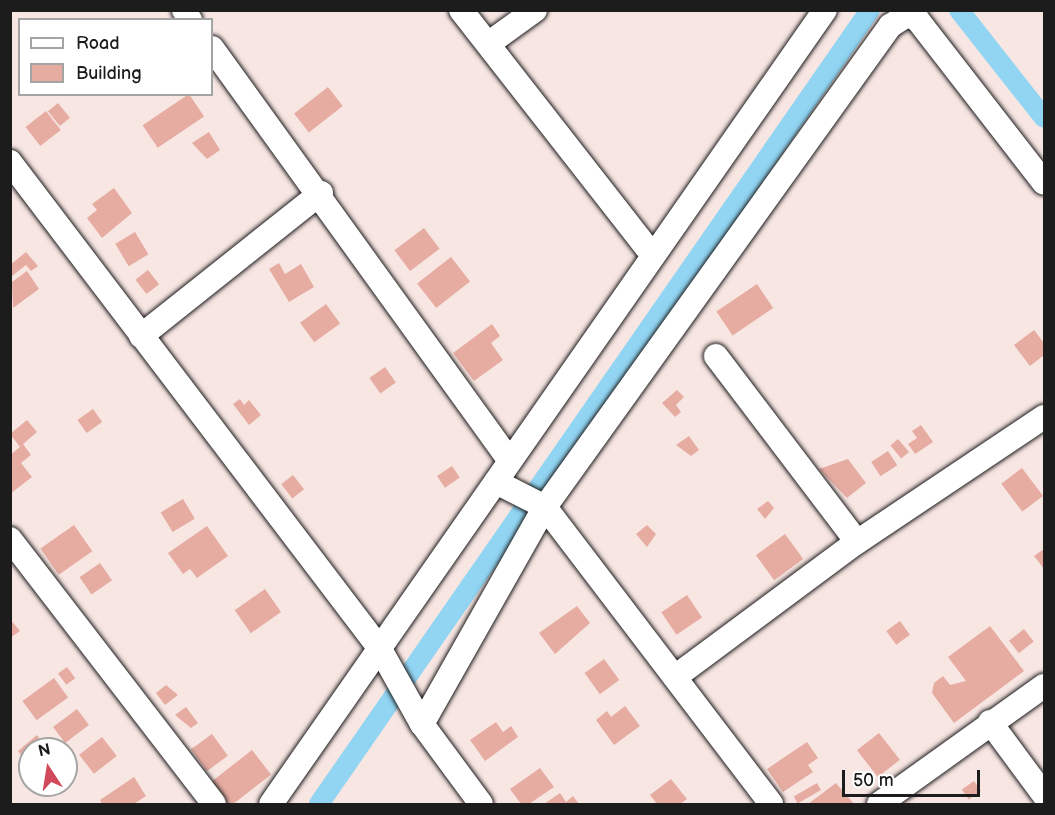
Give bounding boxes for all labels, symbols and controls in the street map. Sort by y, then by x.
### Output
legend [18,18,213,96]
text: Road [76,33,120,54]
text: Building [76,63,142,84]
north arrow [18,737,78,797]
text: N [37,740,52,761]
scale bar [845,758,983,796]
text: 50 m [853,770,894,791]

